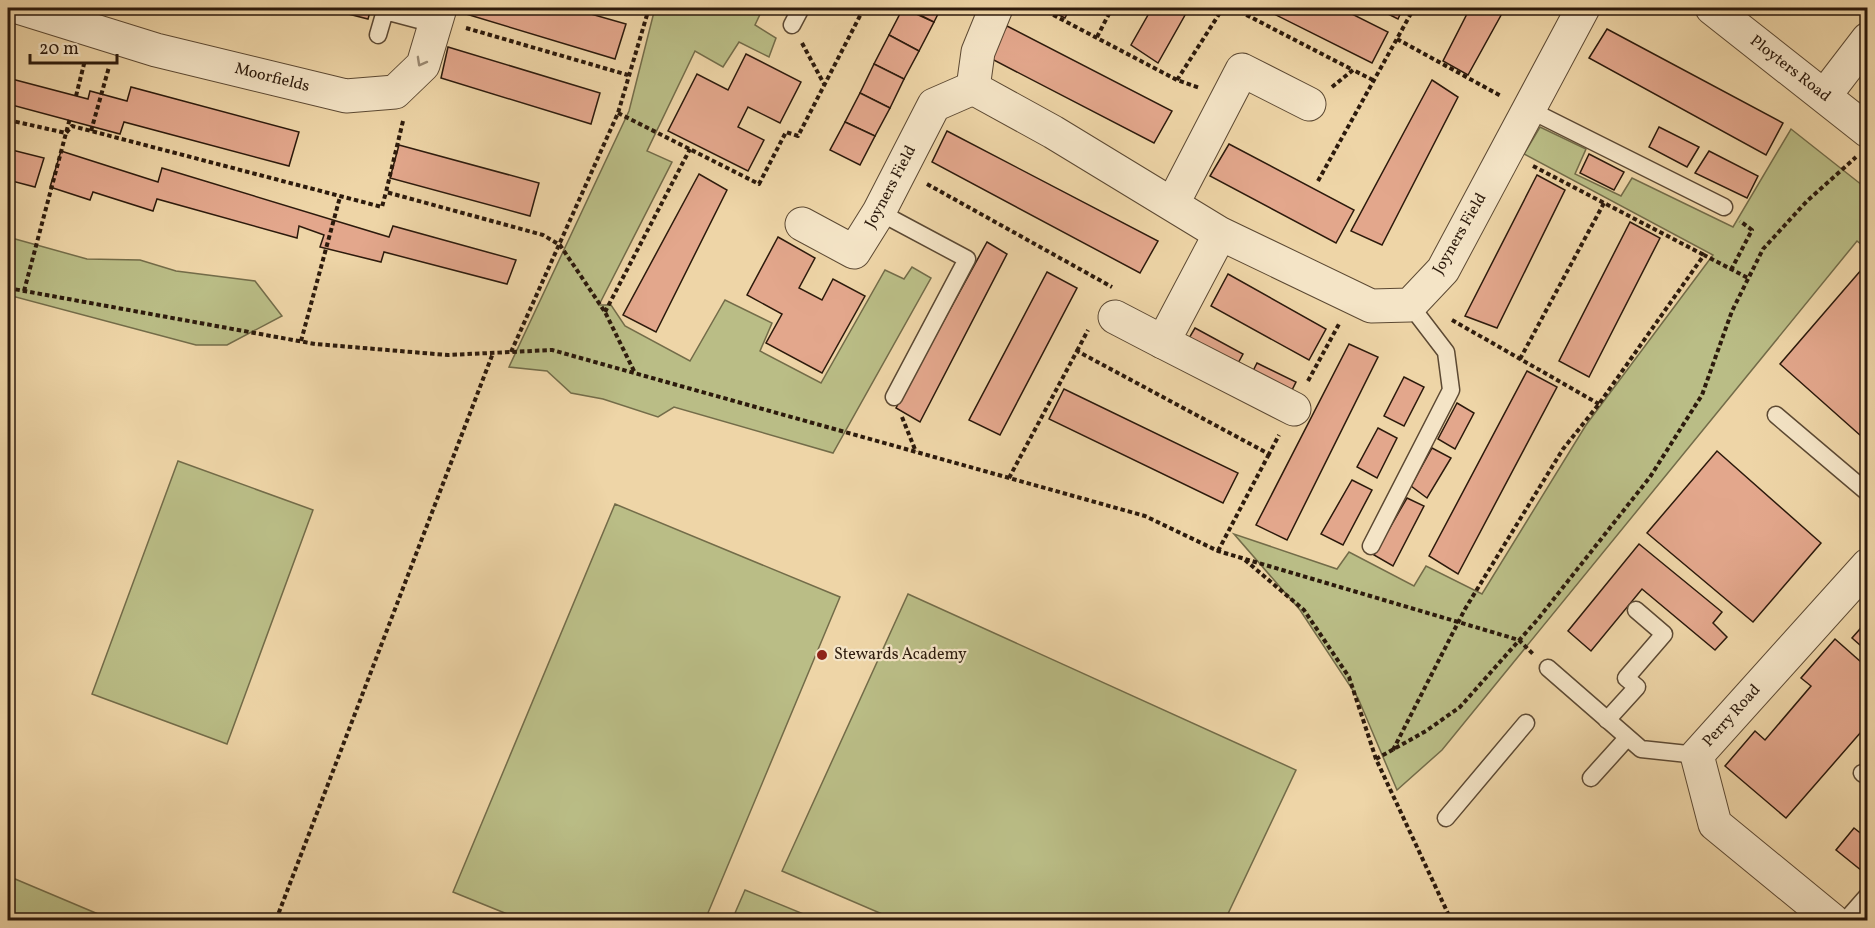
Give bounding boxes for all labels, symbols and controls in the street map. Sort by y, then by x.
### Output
scale bar [30,27,117,65]
street label: Ployters Road [1745,30,1835,108]
text: 20 m [39,37,79,62]
one-way arrow [417,56,428,67]
street label: Moorfields [232,58,312,98]
street label: Joyners Field [860,142,922,232]
street label: Joyners Field [1428,189,1492,279]
place label: Stewards Academy [834,644,967,666]
marker: Stewards Academy [815,648,829,662]
street label: Perry Road [1698,680,1766,752]

